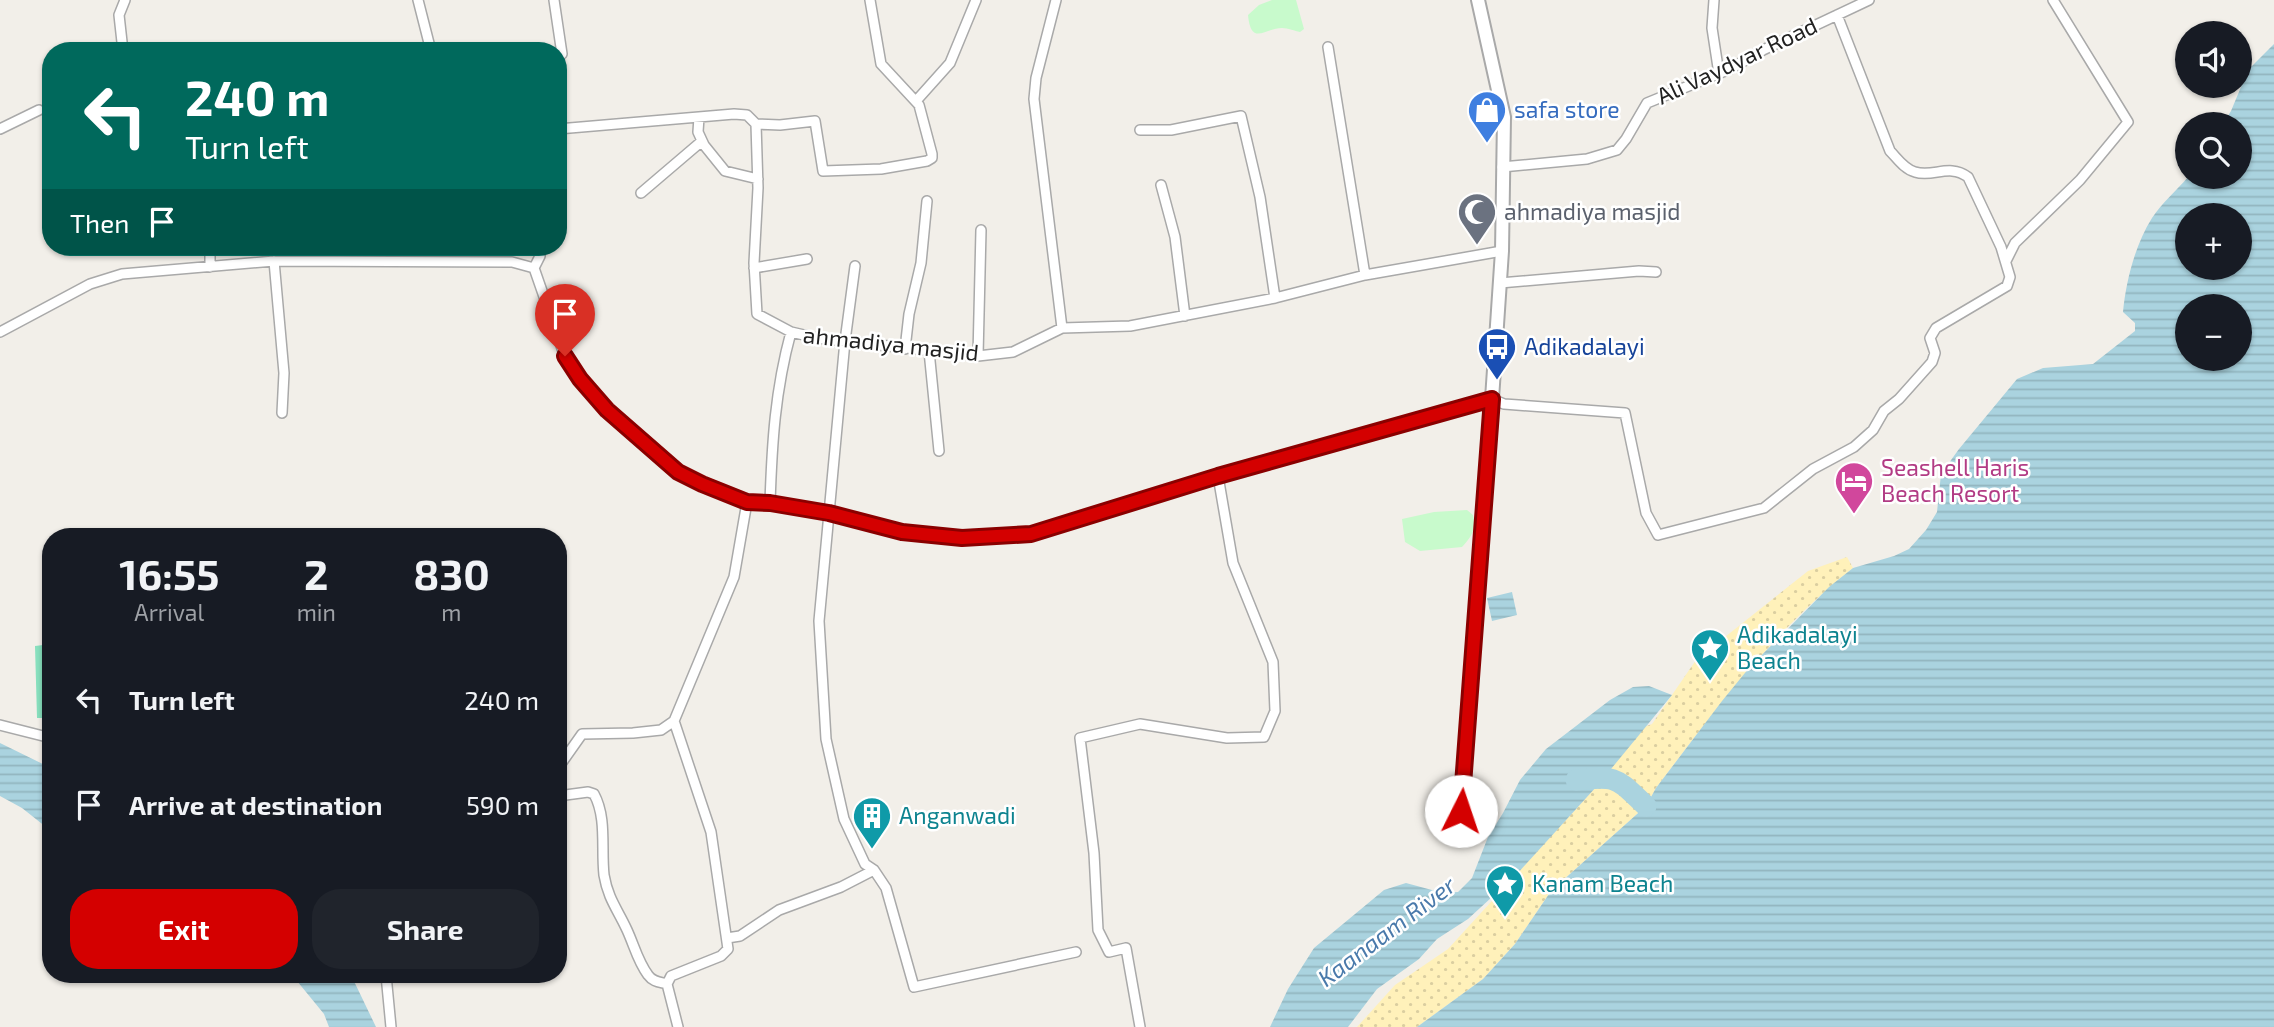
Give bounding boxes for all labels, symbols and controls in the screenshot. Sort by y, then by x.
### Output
street label: Ali Vaydyar Road [1652,11,1821,110]
map controls [2175,21,2252,371]
button: sound [2175,21,2252,98]
text: 240 m [185,67,329,126]
icon: left [70,70,161,161]
shop icon: safa store [1466,89,1508,144]
place label: safa store [1514,95,1620,123]
button: search [2175,112,2252,189]
text: Turn left [185,127,309,165]
mosque icon: ahmadiya masjid [1456,191,1498,246]
place label: ahmadiya masjid [1504,197,1681,225]
icon: arrive [143,203,181,241]
button: + [2175,203,2252,280]
text: Then [70,207,129,238]
pin [535,284,595,356]
button: − [2175,294,2252,371]
icon: arrive [546,295,584,333]
street label: ahmadiya masjid [802,320,980,366]
bus stop icon: Adikadalayi [1476,326,1518,381]
place label: Adikadalayi [1524,332,1645,360]
place label: Seashell Haris Beach Resort [1881,453,2029,507]
hotel icon: Seashell Haris Beach Resort [1833,460,1875,515]
text: 16:55 [119,548,219,598]
text: 2 [304,548,329,598]
text: 830 [413,548,490,598]
text: Arrival [134,598,204,626]
text: min [297,598,336,626]
text: m [441,598,462,626]
place label: Adikadalayi Beach [1737,620,1858,674]
place icon: Adikadalayi Beach [1689,627,1731,682]
icon: left [70,681,108,719]
text: Turn left [129,684,235,715]
text: 240 m [464,684,539,715]
position arrow [1424,774,1498,848]
icon: arrive [70,786,108,824]
text: Arrive at destination [129,789,382,820]
text: 590 m [466,789,539,820]
building icon: Anganwadi [851,795,893,850]
place label: Anganwadi [899,801,1016,829]
place icon: Kanam Beach [1484,863,1526,918]
water label: Kaanaam River [1312,869,1461,992]
place label: Kanam Beach [1532,869,1673,897]
button: Exit [70,889,298,969]
button: Share [312,889,539,969]

